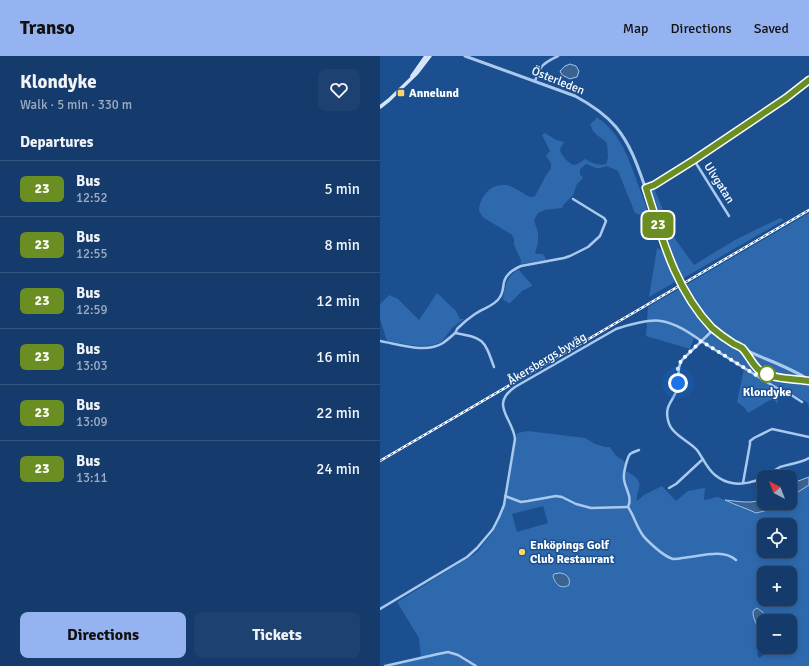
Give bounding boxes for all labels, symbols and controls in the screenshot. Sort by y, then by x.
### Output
text: Transo [20,16,75,40]
text: Map [623,20,649,37]
text: Directions [671,20,732,37]
text: Saved [754,20,789,37]
street label: Österleden [529,64,587,98]
button: heart [318,69,360,111]
text: Klondyke [20,70,97,94]
place label: Annelund [409,86,459,101]
marker: Annelund [396,88,406,98]
text: Walk · 5 min · 330 m [20,97,132,113]
text: Departures [20,133,93,151]
street label: Ulvgatan [700,160,738,206]
text: Bus [76,172,100,190]
text: 23 [34,180,50,197]
text: 5 min [324,180,360,198]
text: 12:52 [76,190,108,206]
line badge: 23 [640,212,676,238]
text: 23 [650,216,666,233]
text: Bus [76,228,100,246]
text: 23 [34,236,50,253]
text: 8 min [324,236,360,254]
text: 12:55 [76,246,108,262]
text: Bus [76,284,100,302]
text: 23 [34,292,50,309]
text: 12 min [316,292,360,310]
text: 12:59 [76,302,108,318]
street label: Åkersbergs byväg [505,330,589,388]
text: Bus [76,340,100,358]
text: 23 [34,348,50,365]
text: 16 min [316,348,360,366]
text: 13:03 [76,358,108,374]
marker: Klondyke [758,365,776,383]
your location [668,373,688,393]
place label: Klondyke [743,385,791,400]
text: Bus [76,396,100,414]
text: 23 [34,404,50,421]
text: 22 min [316,404,360,422]
text: 13:09 [76,414,108,430]
text: Bus [76,452,100,470]
text: 23 [34,460,50,477]
text: 24 min [316,460,360,478]
text: 13:11 [76,470,108,486]
north arrow [757,470,797,510]
map controls [757,470,797,654]
button: locate [757,518,797,558]
place label: Enköpings Golf Club Restaurant [530,538,615,567]
marker: Enköpings Golf Club Restaurant [517,547,527,557]
button: + [757,566,797,606]
button: Directions [20,612,186,658]
button: Tickets [194,612,360,658]
button: − [757,614,797,654]

